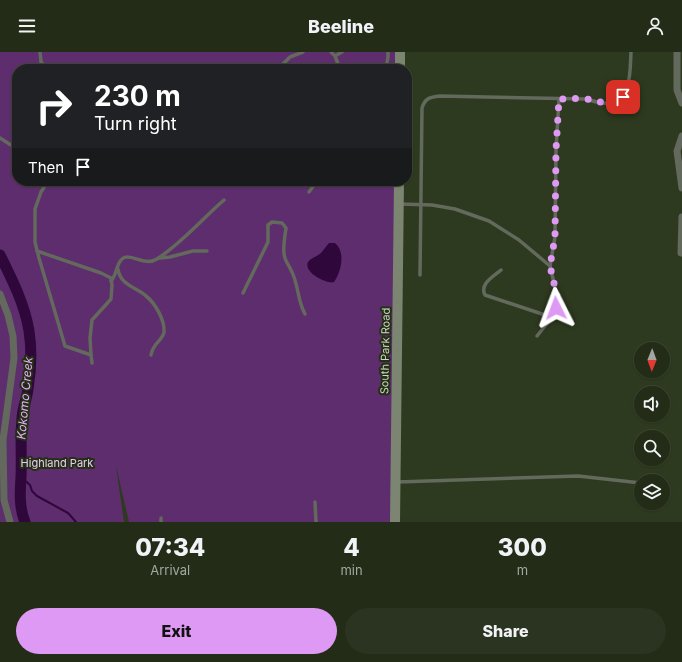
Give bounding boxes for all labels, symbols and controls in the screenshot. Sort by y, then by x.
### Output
icon: menu [16,15,38,37]
icon: person [644,15,666,37]
text: Beeline [308,16,374,37]
text: 230 m [94,79,181,113]
icon: right [28,80,80,132]
pin [606,80,640,114]
icon: arrive [612,86,634,108]
text: Turn right [94,113,177,134]
icon: arrive [72,156,94,178]
text: Then [28,158,64,177]
position arrow [535,287,577,329]
street label: South Park Road [377,308,393,394]
north arrow [634,342,670,378]
map controls [634,342,670,510]
water label: Kokomo Creek [13,356,36,440]
button: sound [634,386,670,422]
button: search [634,430,670,466]
park label: Highland Park [21,456,93,470]
button: layers [634,474,670,510]
text: 07:34 [135,533,205,562]
text: 4 [343,533,360,562]
text: 300 [498,533,547,562]
text: Arrival [150,562,190,578]
text: min [340,562,363,578]
text: m [517,562,528,578]
button: Exit [16,608,337,654]
button: Share [345,608,666,654]

